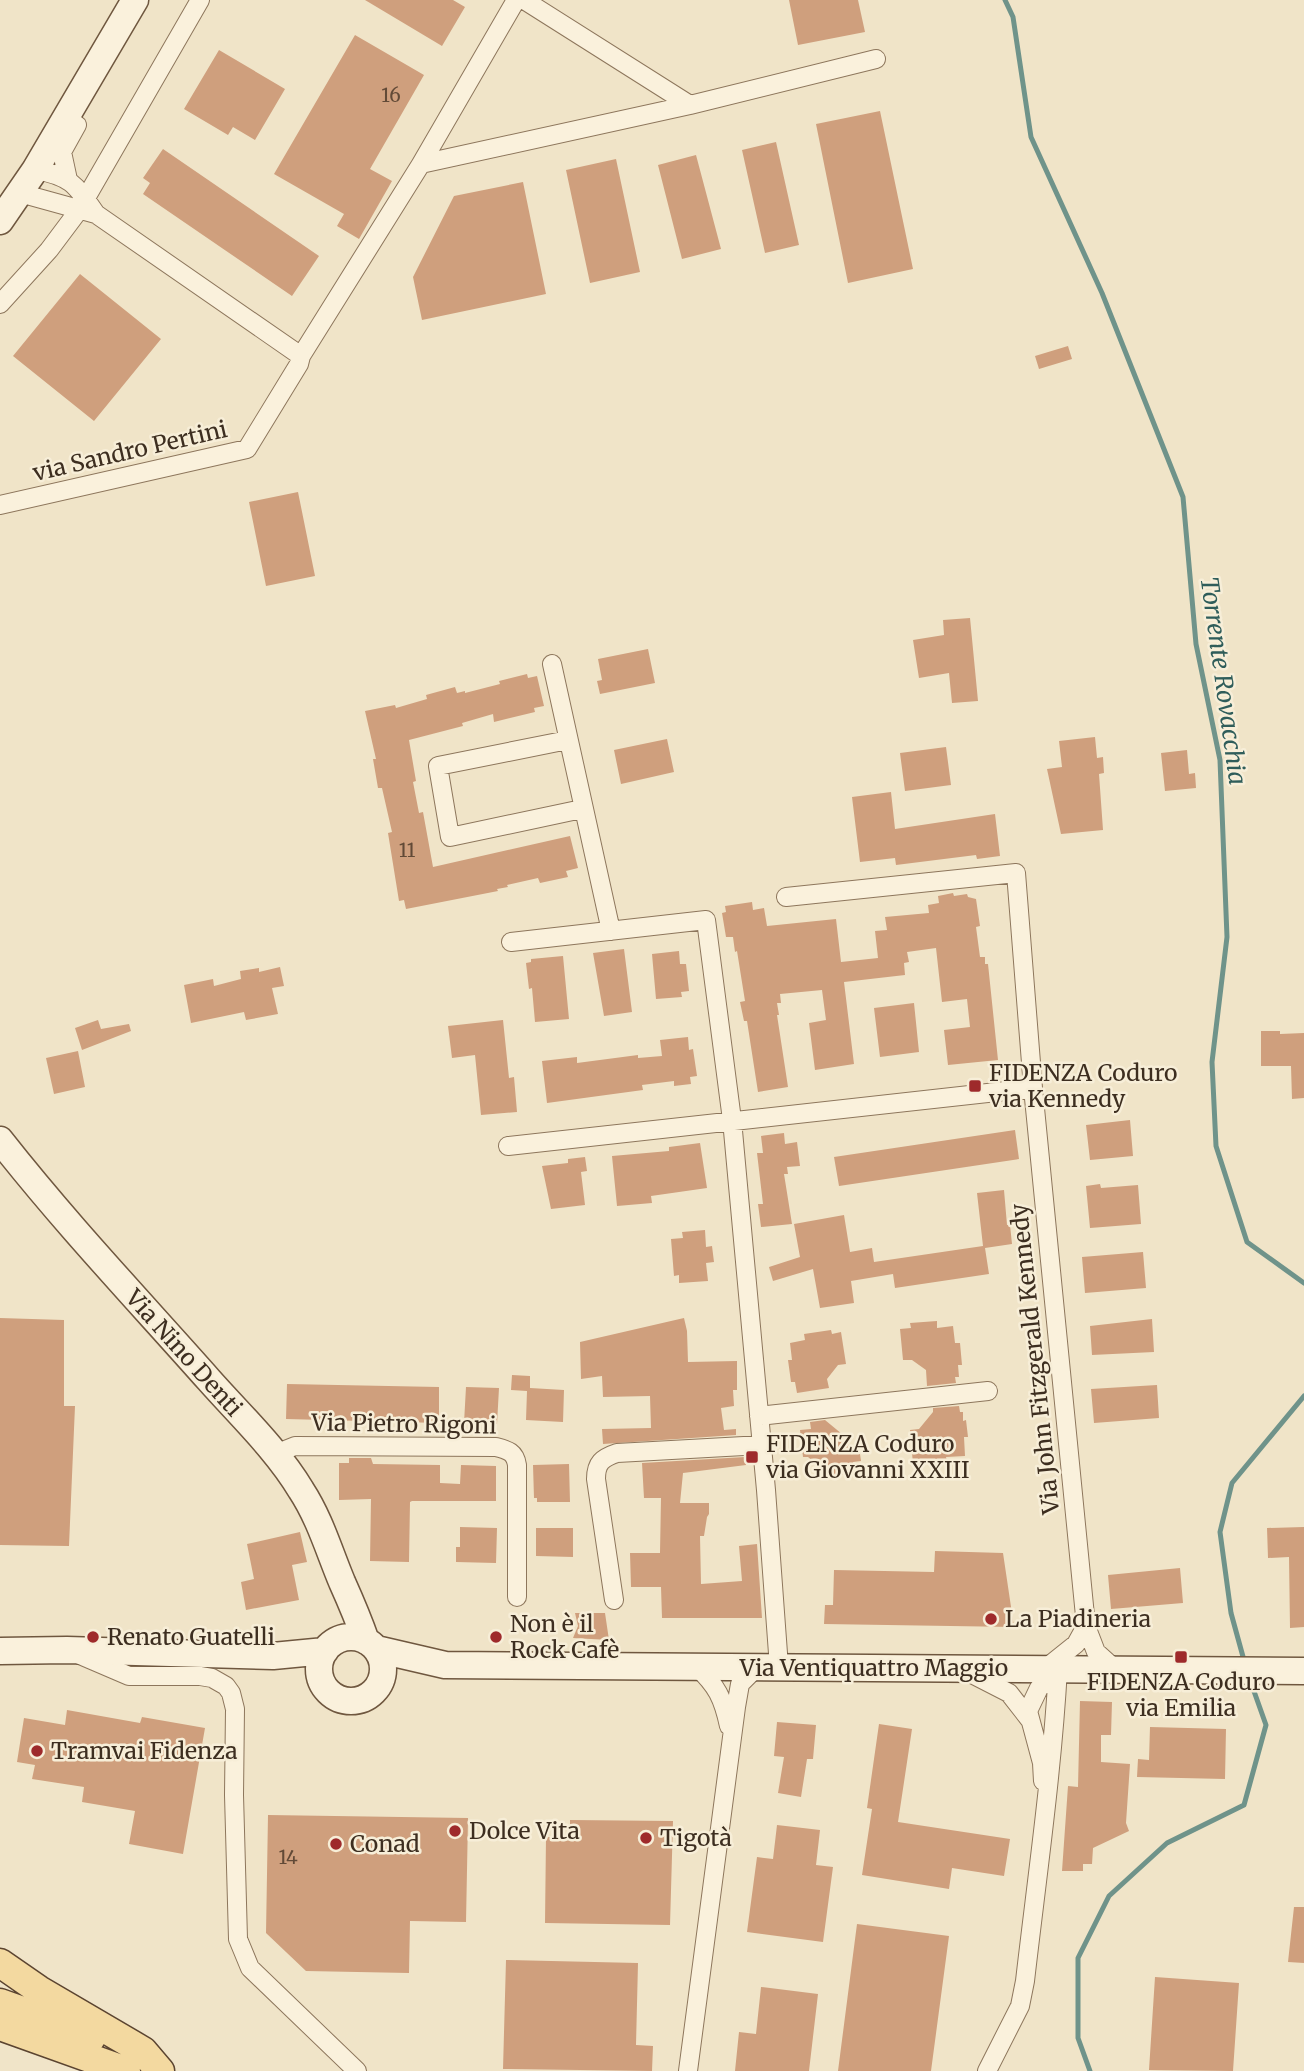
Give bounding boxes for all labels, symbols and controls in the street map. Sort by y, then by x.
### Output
house number: 16 [381,83,401,107]
street label: via Sandro Pertini [29,414,230,487]
water label: Torrente Rovacchia [1194,575,1253,787]
house number: 11 [399,838,416,862]
place label: FIDENZA Coduro via Kennedy [988,1058,1177,1113]
marker: FIDENZA Coduro via Kennedy [967,1078,983,1094]
street label: Via John Fitzgerald Kennedy [1004,1202,1065,1517]
street label: Via Nino Denti [119,1282,249,1422]
street label: Via Pietro Rigoni [310,1407,497,1440]
place label: FIDENZA Coduro via Giovanni XXIII [765,1429,970,1484]
marker: FIDENZA Coduro via Giovanni XXIII [744,1449,760,1465]
place label: La Piadineria [1005,1604,1151,1633]
place label: Non è il Rock Cafè [510,1609,619,1664]
marker: La Piadineria [983,1611,999,1627]
place label: Renato Guatelli [107,1622,275,1651]
marker: Renato Guatelli [85,1629,101,1645]
marker: Non è il Rock Cafè [488,1629,504,1645]
marker: FIDENZA Coduro via Emilia [1173,1649,1189,1665]
street label: Via Ventiquattro Maggio [739,1653,1008,1682]
place label: FIDENZA Coduro via Emilia [1087,1667,1275,1722]
place label: Tramvai Fidenza [51,1736,238,1765]
marker: Tramvai Fidenza [29,1743,45,1759]
place label: Dolce Vita [469,1816,580,1845]
marker: Dolce Vita [447,1823,463,1839]
place label: Tigotà [660,1823,732,1852]
place label: Conad [350,1829,420,1858]
marker: Tigotà [638,1830,654,1846]
marker: Conad [328,1836,344,1852]
house number: 14 [278,1845,298,1869]

